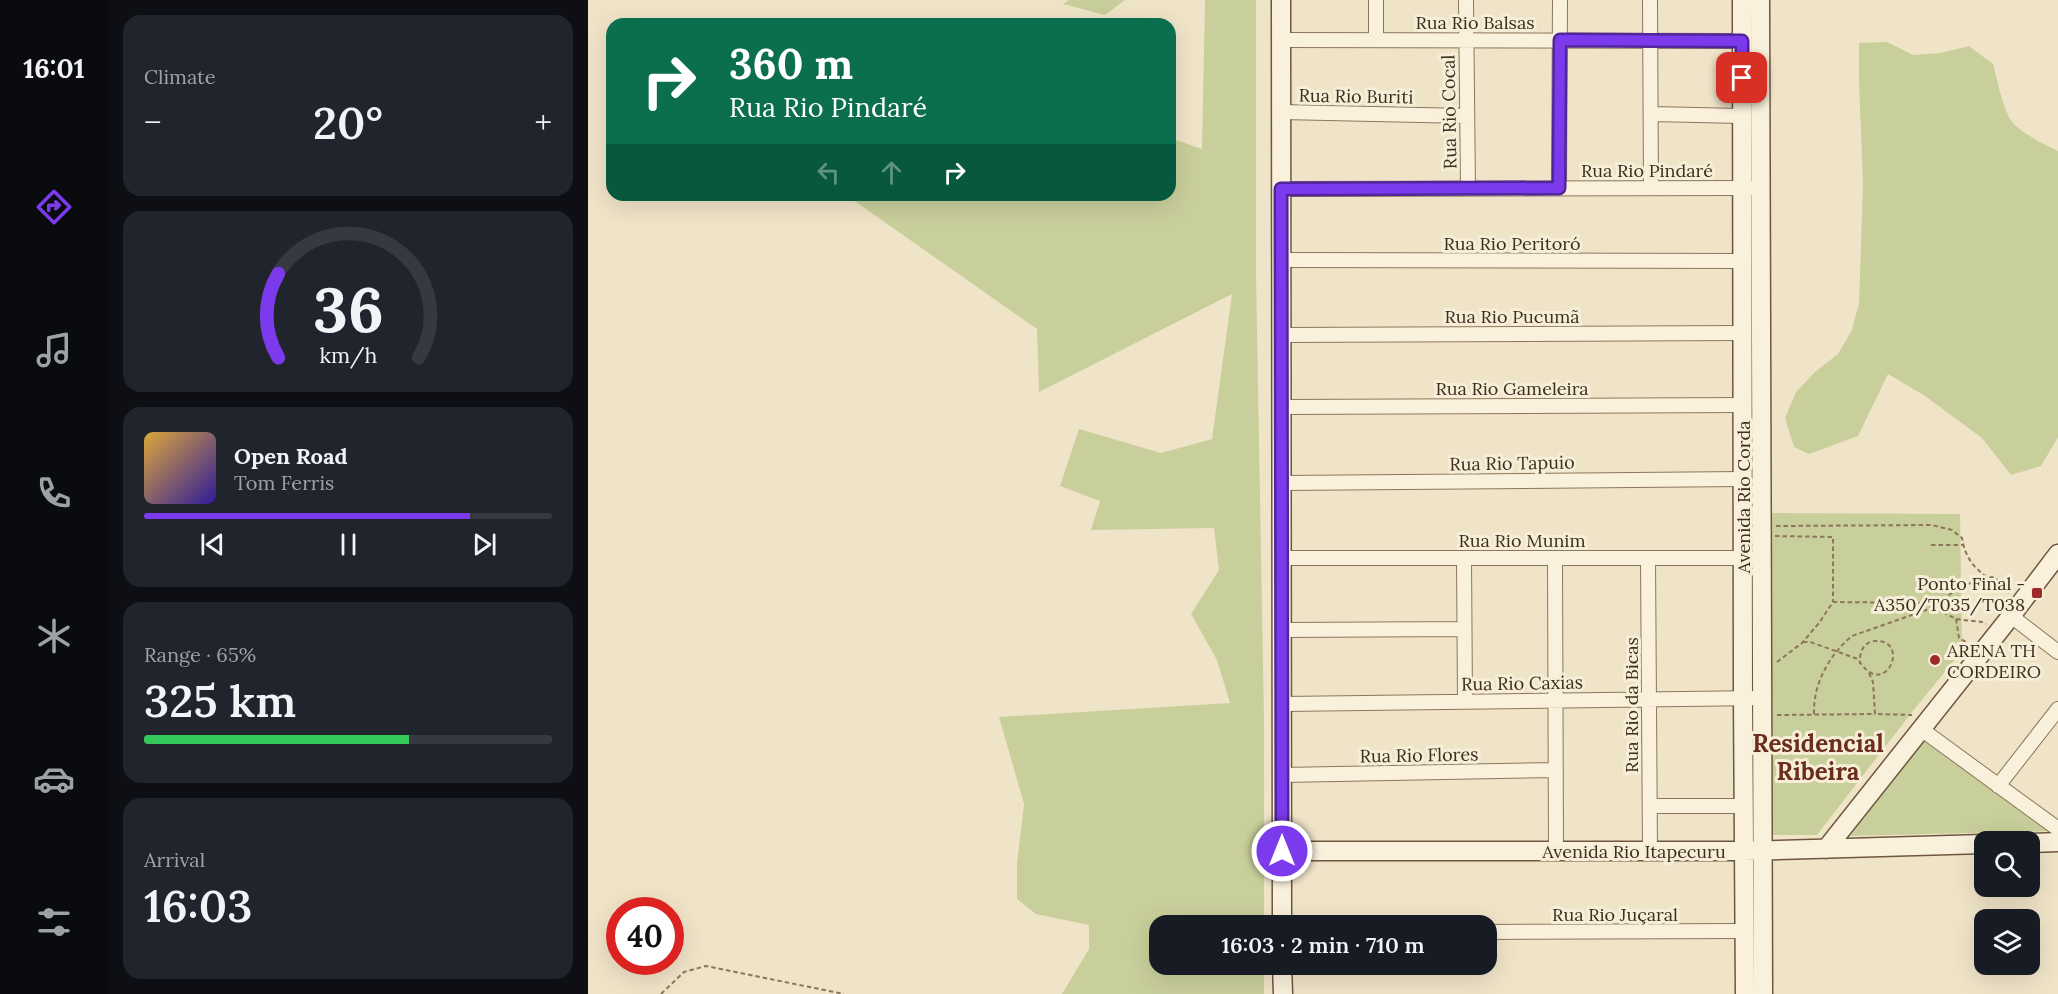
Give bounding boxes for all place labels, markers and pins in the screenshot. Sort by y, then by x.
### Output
pin [1716,52,1767,103]
place label: Ponto Final - A350/T035/T038 [1873,572,2025,616]
marker: Ponto Final - A350/T035/T038 [2030,586,2044,600]
place label: ARENA TH CORDEIRO [1946,639,2041,683]
marker: ARENA TH CORDEIRO [1928,653,1942,667]

